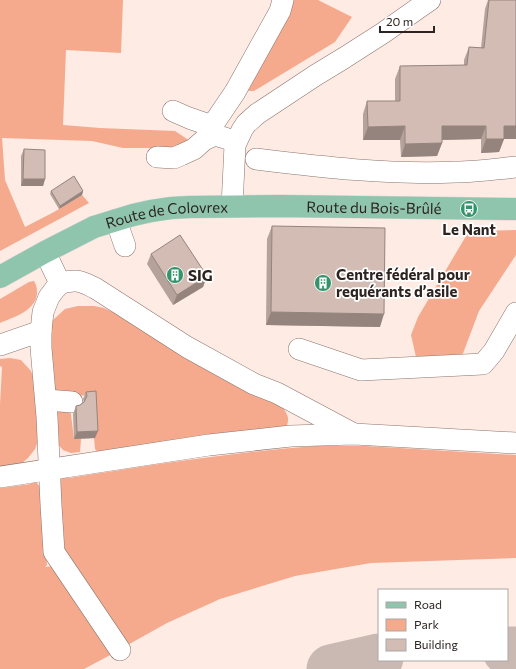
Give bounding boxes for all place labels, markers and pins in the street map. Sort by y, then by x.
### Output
bus stop icon: Le Nant [459,199,479,219]
place label: Le Nant [442,220,496,238]
building icon: SIG [165,265,185,285]
place label: Centre fédéral pour requérants d’asile [336,265,470,300]
place label: SIG [188,266,213,284]
building icon: Centre fédéral pour requérants d’asile [313,273,333,293]

